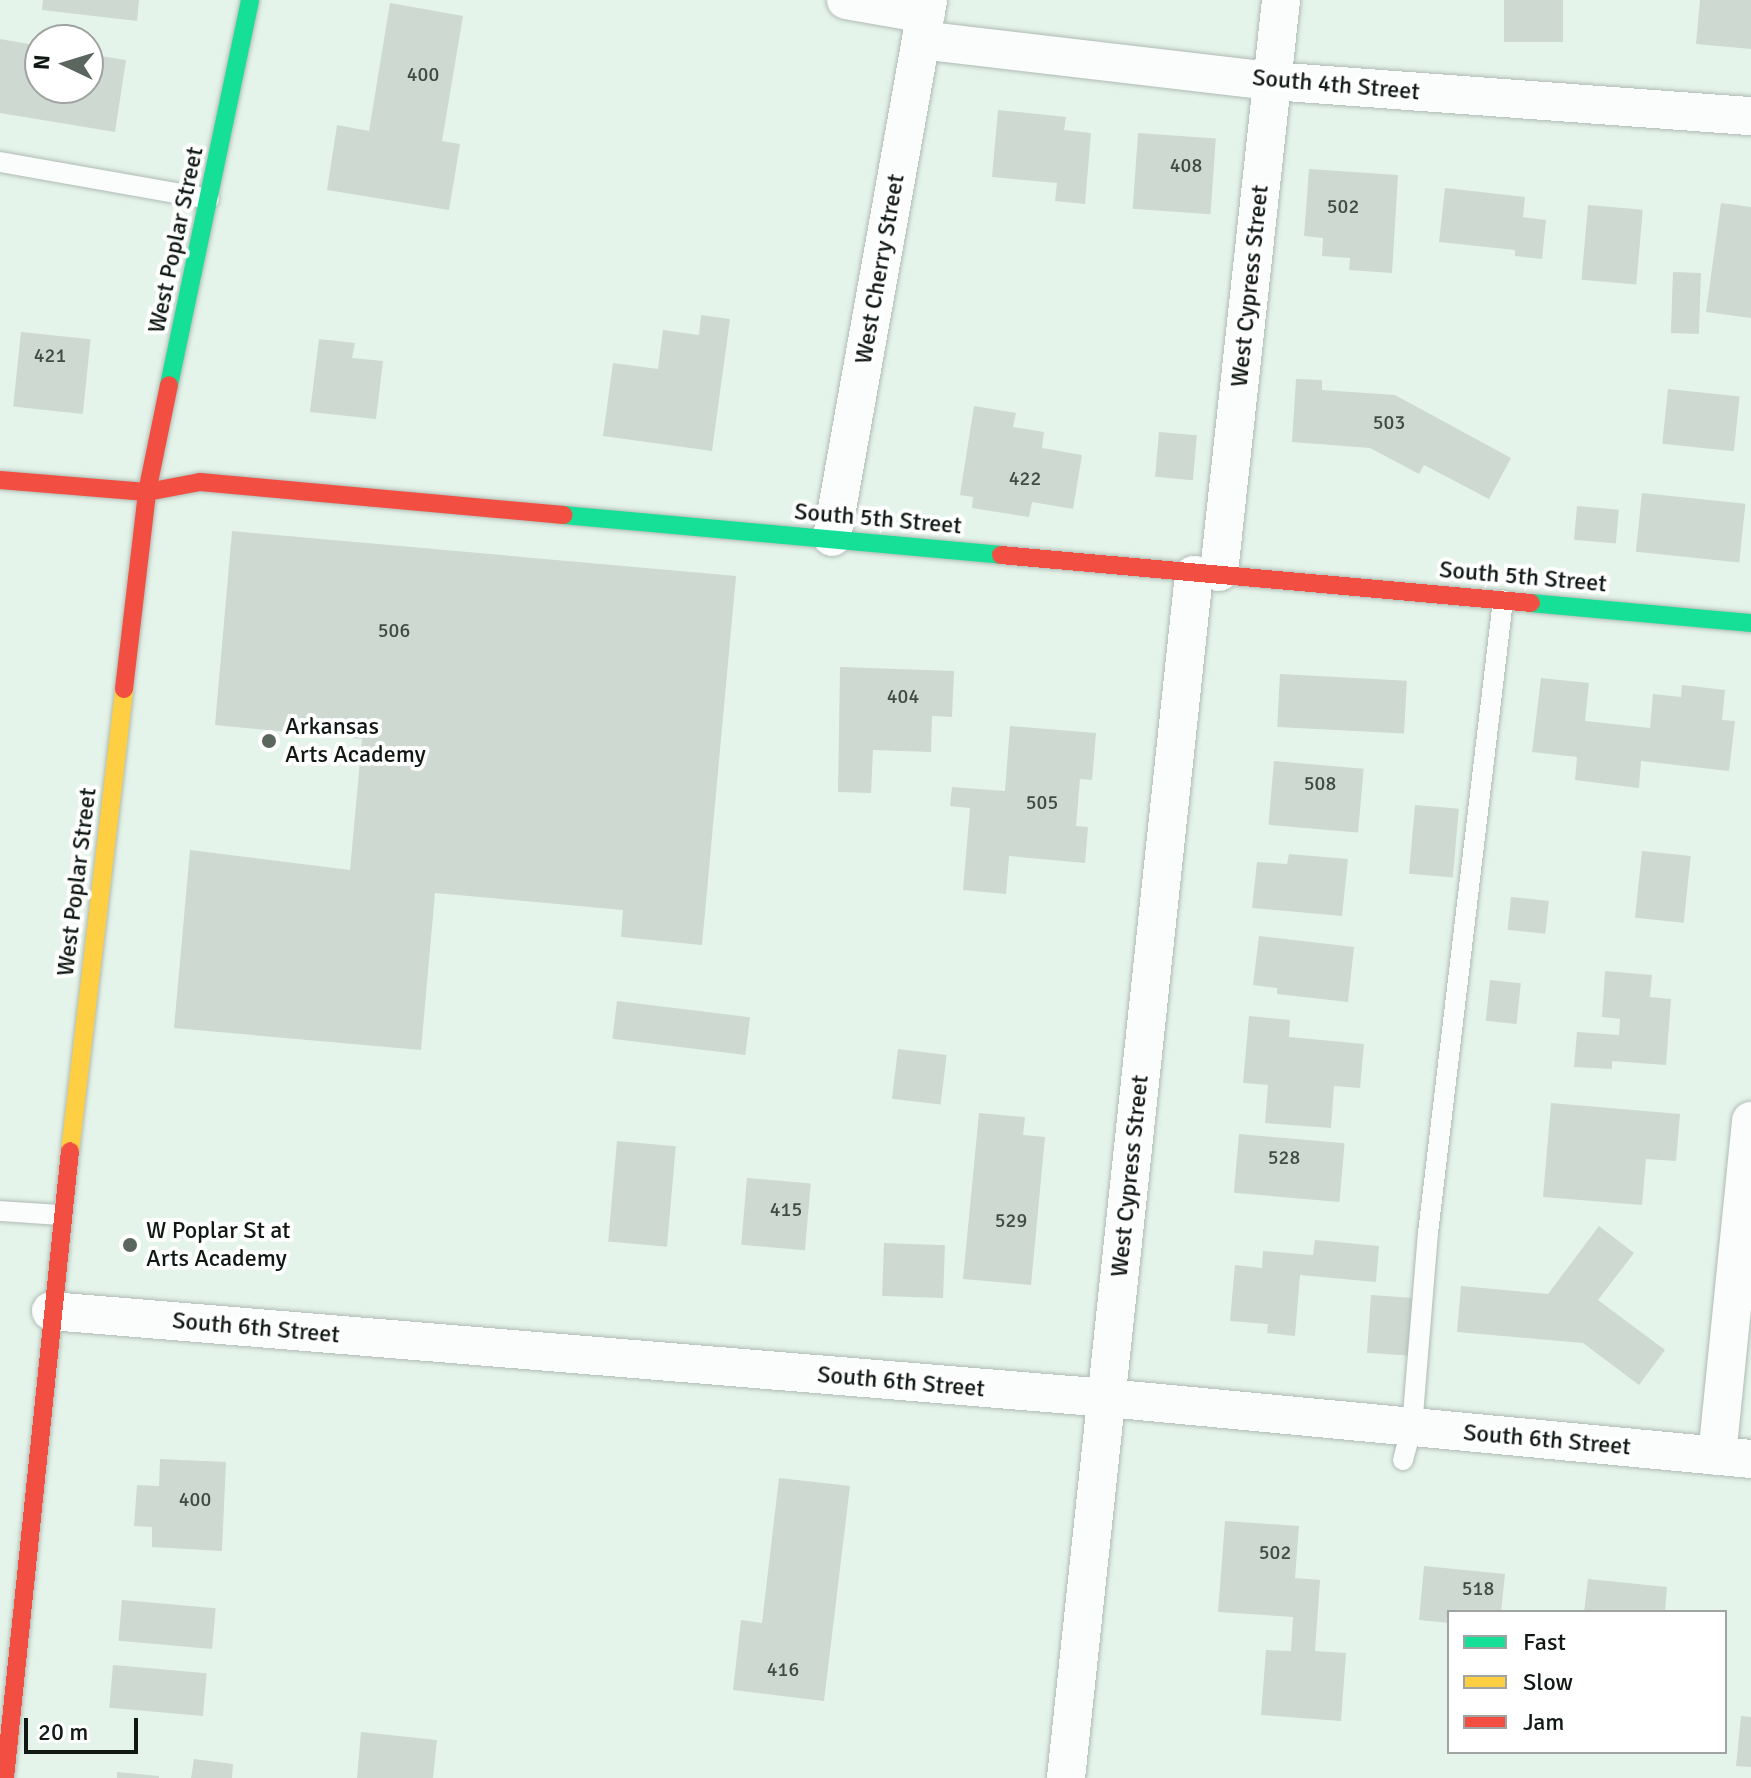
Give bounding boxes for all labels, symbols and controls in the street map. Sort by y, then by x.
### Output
north arrow [24,24,104,104]
text: N [28,54,56,71]
house number: 400 [407,62,439,86]
street label: South 4th Street [1251,63,1421,107]
street label: West Poplar Street [142,144,210,336]
house number: 408 [1170,153,1202,177]
street label: West Cherry Street [849,172,911,366]
street label: West Cypress Street [1225,183,1275,389]
house number: 502 [1327,194,1359,218]
house number: 421 [34,343,66,367]
house number: 503 [1373,410,1405,434]
house number: 422 [1009,466,1041,490]
street label: South 5th Street [793,497,963,541]
street label: South 5th Street [1438,555,1608,599]
house number: 506 [378,618,410,642]
house number: 404 [887,684,919,708]
place label: Arkansas Arts Academy [285,713,426,769]
marker: Arkansas Arts Academy [260,732,278,750]
house number: 508 [1304,771,1336,795]
street label: West Poplar Street [51,786,103,978]
house number: 505 [1026,790,1058,814]
street label: West Cypress Street [1105,1073,1155,1279]
house number: 528 [1268,1145,1300,1169]
house number: 415 [770,1197,802,1221]
house number: 529 [995,1208,1027,1232]
place label: W Poplar St at Arts Academy [146,1217,291,1273]
marker: W Poplar St at Arts Academy [121,1236,139,1254]
street label: South 6th Street [171,1306,341,1350]
street label: South 6th Street [816,1360,986,1404]
street label: South 6th Street [1462,1418,1632,1462]
house number: 400 [179,1487,211,1511]
house number: 502 [1259,1540,1291,1564]
house number: 518 [1462,1576,1494,1600]
legend [1447,1610,1727,1754]
text: Fast [1523,1627,1566,1657]
house number: 416 [767,1657,799,1681]
text: Slow [1523,1667,1573,1697]
scale bar [28,1702,142,1752]
text: Jam [1523,1707,1564,1737]
text: 20 m [38,1717,88,1747]

